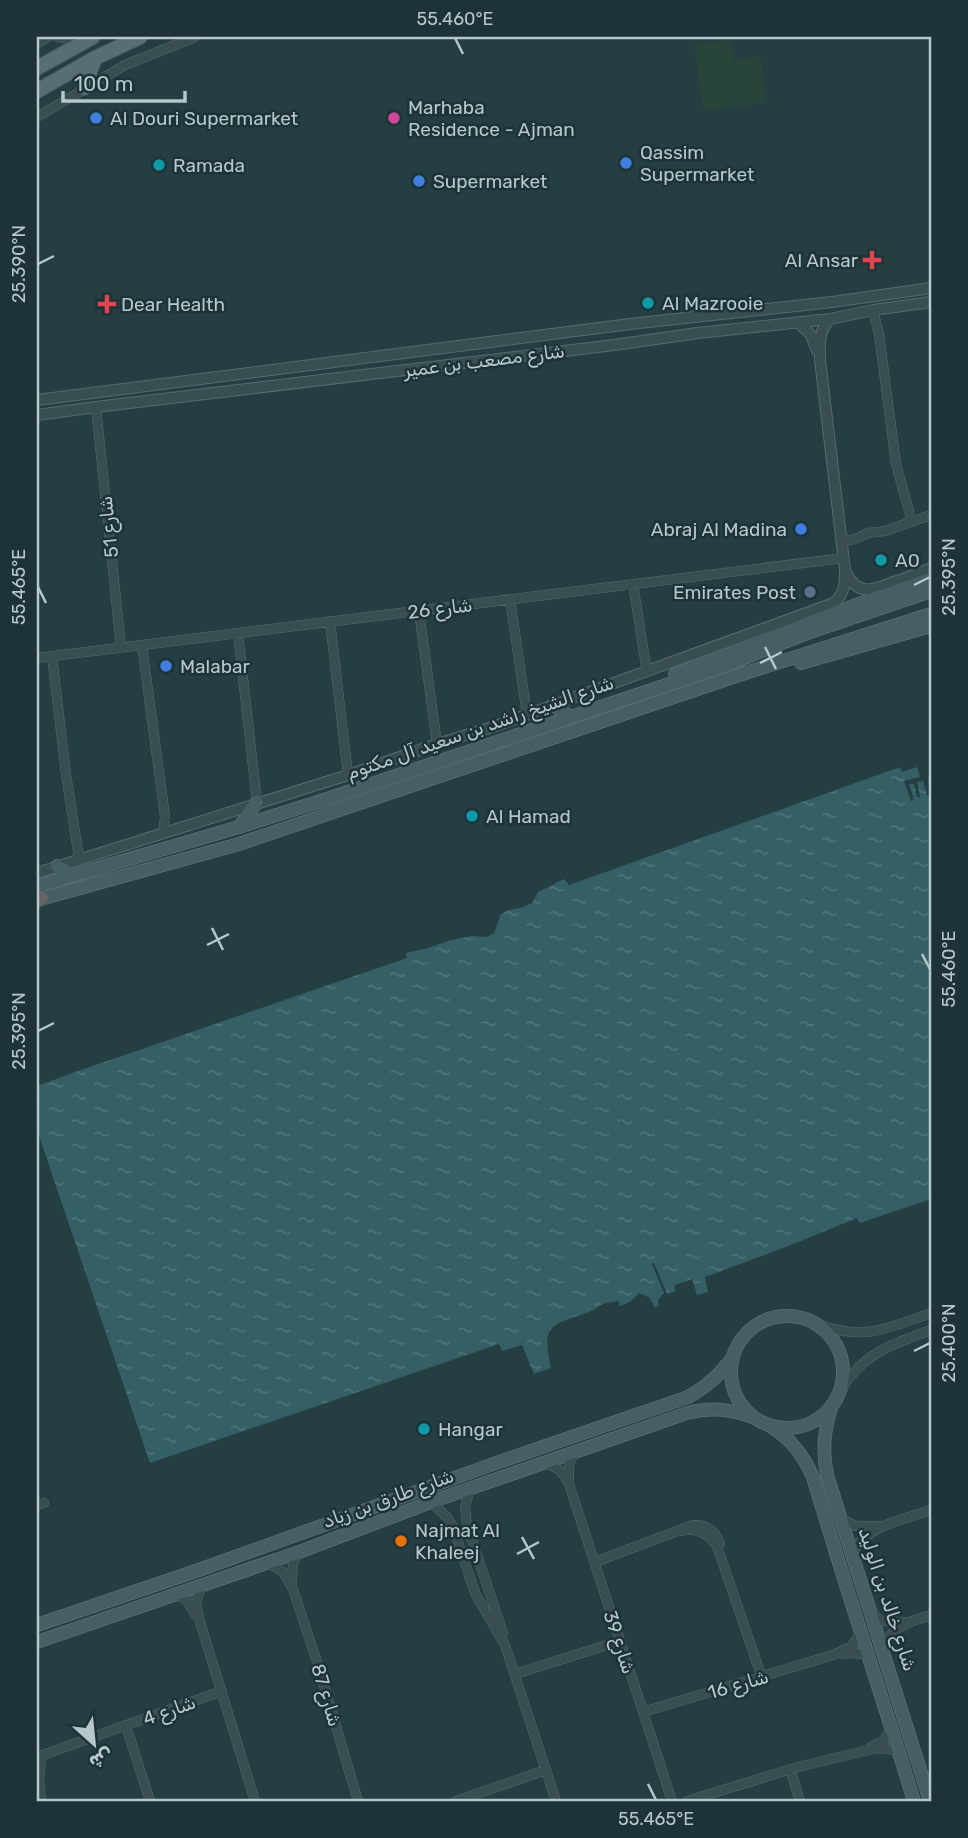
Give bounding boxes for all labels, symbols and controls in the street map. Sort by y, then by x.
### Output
text: 55.460°E [417,8,493,30]
scale bar [63,60,186,104]
text: 100 m [74,71,133,96]
place label: Marhaba Residence - Ajman [408,96,575,141]
place label: Al Douri Supermarket [110,107,299,130]
marker: Al Douri Supermarket [88,110,104,126]
marker: Marhaba Residence - Ajman [386,110,402,126]
place label: Qassim Supermarket [640,141,755,186]
place label: Ramada [173,154,245,177]
marker: Qassim Supermarket [618,155,634,171]
marker: Ramada [151,157,167,173]
place label: Supermarket [433,170,548,193]
marker: Supermarket [411,173,427,189]
text: 25.390°N [8,225,30,303]
place label: Al Ansar [785,249,859,272]
marker: Al Ansar [864,252,880,268]
place label: Al Mazrooie [662,292,763,315]
place label: Dear Health [121,293,225,316]
marker: Al Mazrooie [640,295,656,311]
marker: Dear Health [99,296,115,312]
street label: شارع مصعب بن عمير [401,339,566,384]
street label: شارع 51 [94,495,125,559]
place label: Abraj Al Madina [651,518,787,541]
marker: Abraj Al Madina [793,521,809,537]
text: 25.395°N [938,538,960,616]
text: 55.465°E [8,549,30,625]
place label: A0 [895,549,920,572]
marker: A0 [873,552,889,568]
place label: Emirates Post [673,581,797,604]
marker: Emirates Post [802,584,818,600]
street label: شارع 26 [406,593,474,626]
place label: Malabar [180,655,250,678]
marker: Malabar [158,658,174,674]
street label: شارع الشيخ راشد بن سعيد آل مكتوم [344,671,617,786]
place label: Al Hamad [486,805,571,828]
marker: Al Hamad [464,808,480,824]
text: 55.460°E [938,931,960,1007]
text: 25.395°N [8,992,30,1070]
text: 25.400°N [938,1304,960,1382]
place label: Hangar [438,1418,503,1441]
marker: Hangar [416,1421,432,1437]
street label: شارع طارق بن زياد [319,1464,458,1535]
place label: Najmat Al Khaleej [415,1519,500,1564]
street label: شارع خالد بن الوليد [852,1524,922,1675]
marker: Najmat Al Khaleej [393,1533,409,1549]
street label: شارع 39 [597,1608,641,1677]
street label: شارع 87 [304,1661,347,1730]
street label: شارع 16 [705,1665,772,1706]
street label: شارع 4 [140,1690,199,1732]
north arrow [60,1708,130,1778]
text: ش [86,1743,117,1774]
text: 55.465°E [618,1808,694,1830]

